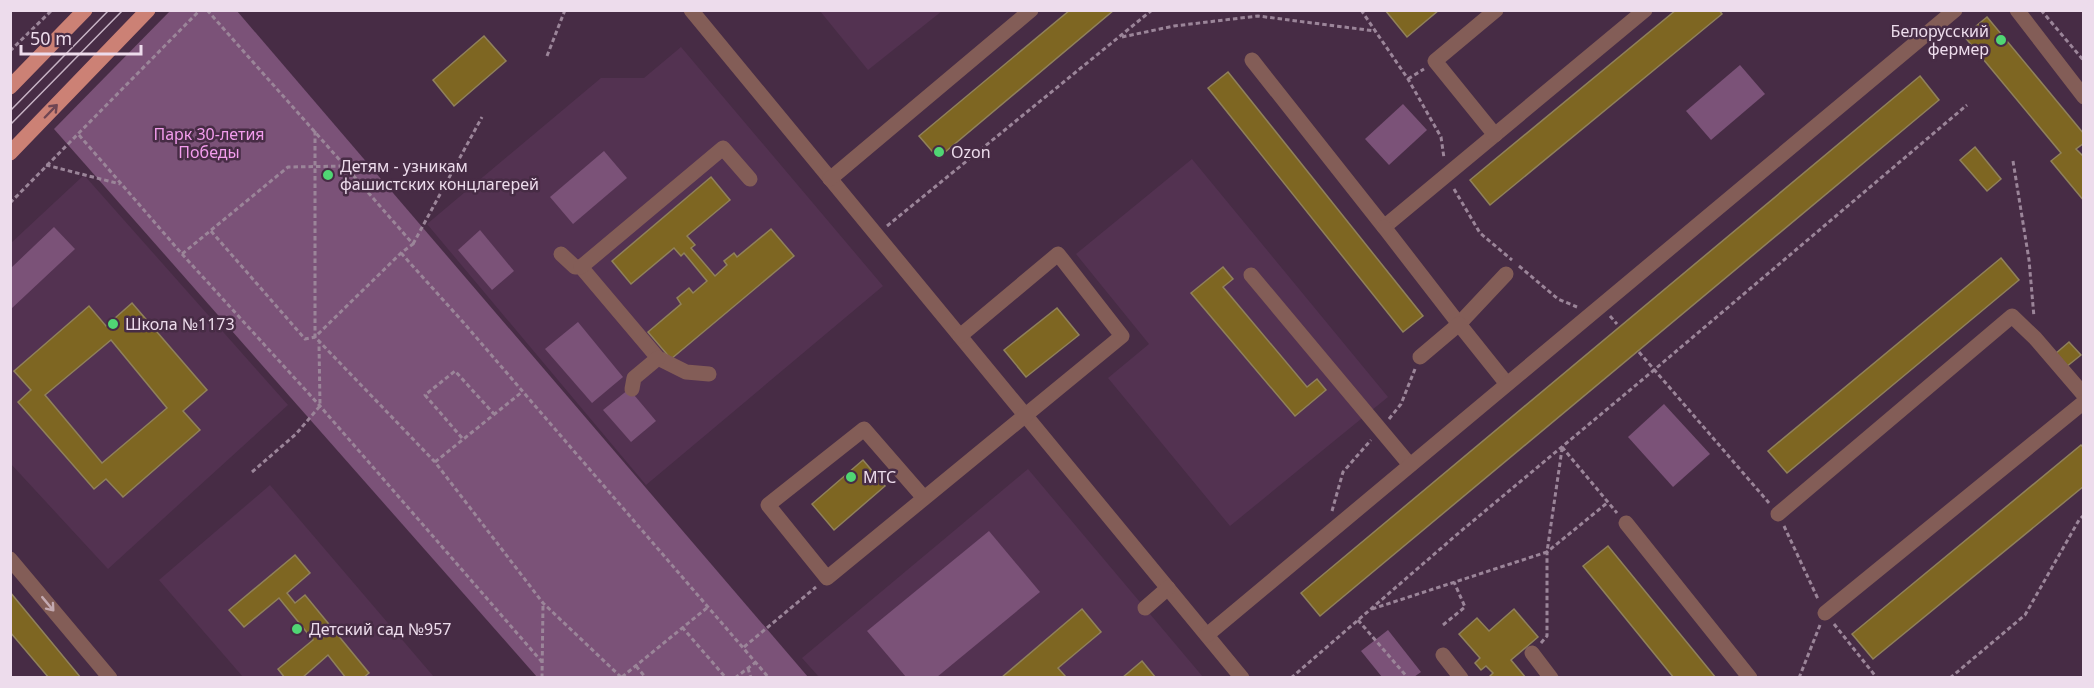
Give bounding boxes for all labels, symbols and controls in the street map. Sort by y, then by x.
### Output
scale bar [21,18,141,56]
place label: Белорусский фермер [1891,20,1989,60]
text: 50 m [30,26,72,50]
marker: Белорусский фермер [1994,33,2008,47]
one-way arrow [44,103,59,118]
park label: Парк 30-летия Победы [153,123,265,163]
place label: Ozon [951,141,991,163]
marker: Ozon [932,145,946,159]
place label: Детям - узникам фашистских концлагерей [340,155,539,195]
marker: Детям - узникам фашистских концлагерей [321,168,335,182]
place label: Школа №1173 [125,313,235,335]
marker: Школа №1173 [106,317,120,331]
place label: МТС [863,466,896,488]
marker: МТС [844,470,858,484]
one-way arrow [41,596,55,611]
place label: Детский сад №957 [309,618,451,640]
marker: Детский сад №957 [290,622,304,636]

